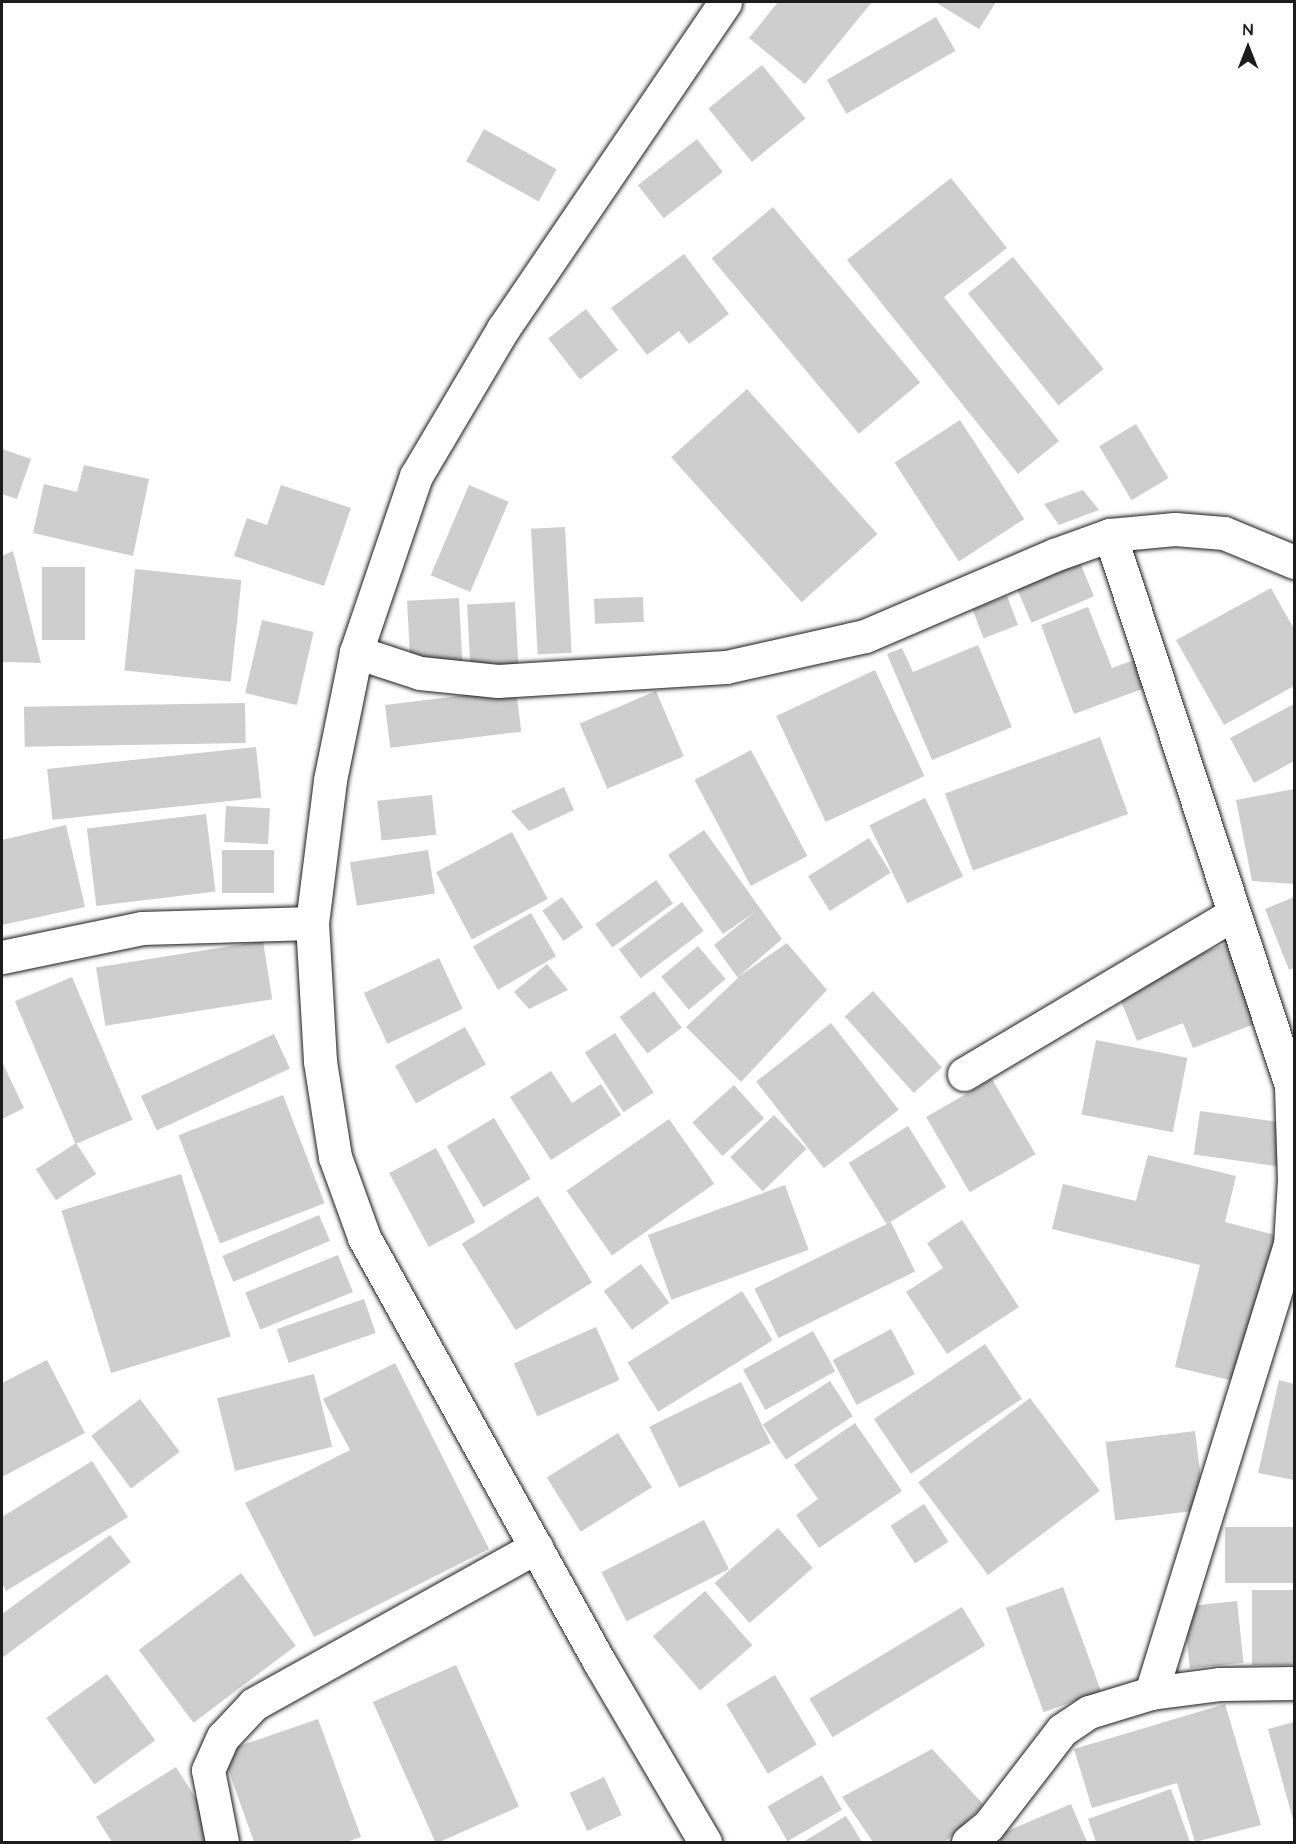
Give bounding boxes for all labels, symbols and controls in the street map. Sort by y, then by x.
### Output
north arrow [1218,18,1278,78]
text: N [1243,19,1253,41]

